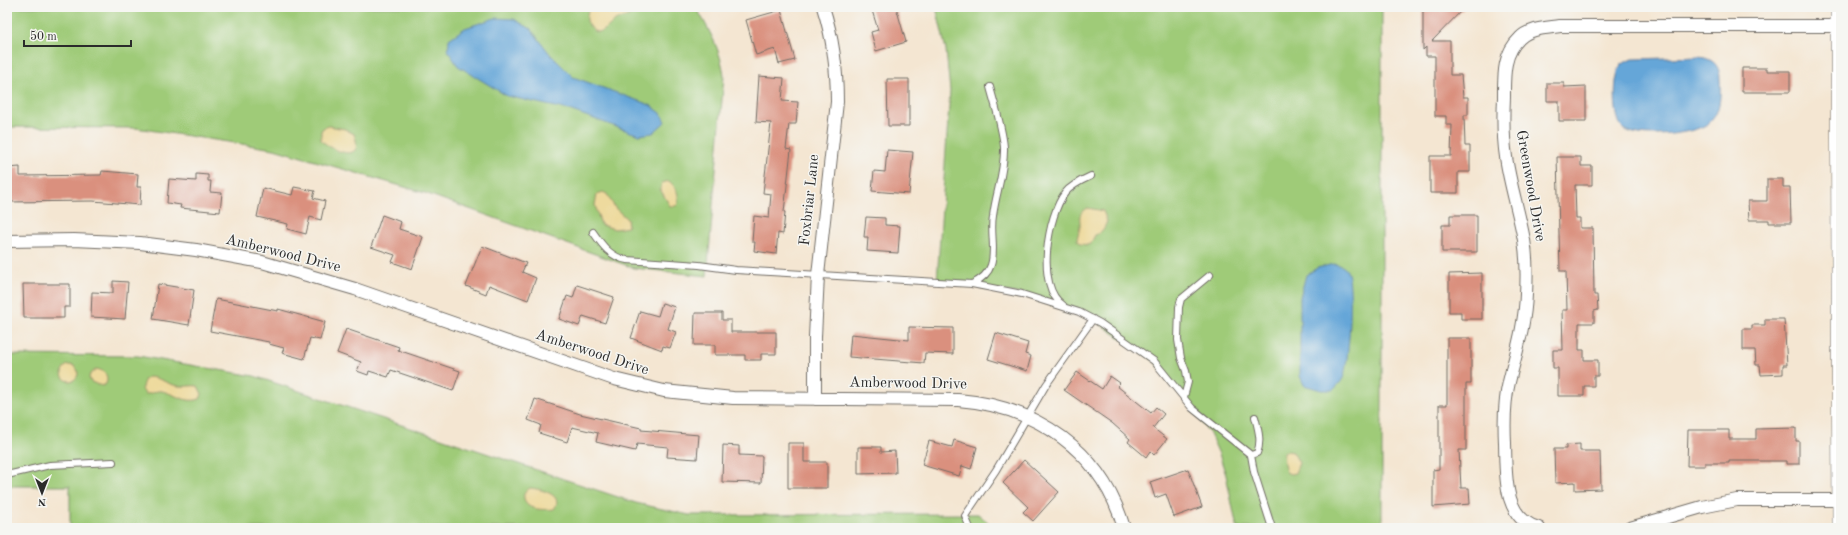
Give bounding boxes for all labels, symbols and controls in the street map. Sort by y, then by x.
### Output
scale bar [24,22,131,48]
text: 50 m [30,30,57,43]
street label: Greenwood Drive [1513,129,1547,243]
street label: Foxbriar Lane [798,153,822,247]
street label: Amberwood Drive [224,232,342,276]
street label: Amberwood Drive [534,328,651,378]
street label: Amberwood Drive [849,375,967,393]
north arrow [22,473,62,513]
text: N [37,496,46,507]

